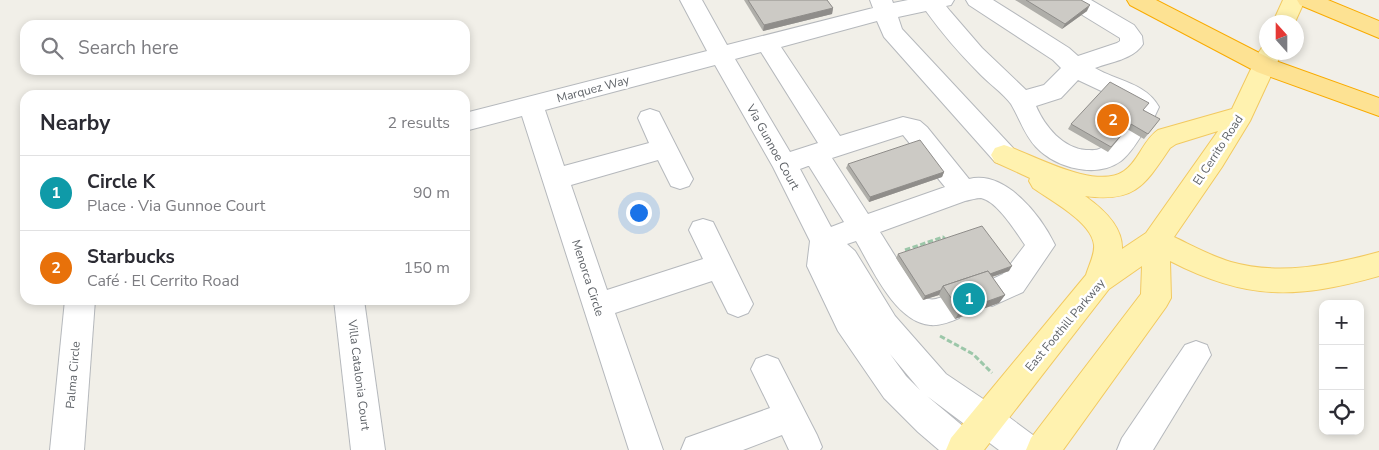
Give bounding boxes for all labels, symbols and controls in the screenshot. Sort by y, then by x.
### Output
north arrow [1259,15,1304,60]
search box [20,20,470,75]
icon: search [38,34,66,62]
text: Search here [78,35,179,61]
street label: Marquez Way [555,71,632,106]
street label: Via Gunnoe Court [742,100,804,193]
pin: 2 [1097,101,1129,139]
text: Nearby [40,109,110,137]
text: 2 results [388,112,450,134]
street label: El Cerrito Road [1189,112,1247,188]
text: Circle K [87,169,155,195]
text: 1 [51,182,61,204]
text: 90 m [413,182,450,204]
text: Place · Via Gunnoe Court [87,195,265,217]
your location [626,200,652,226]
street label: Menorca Circle [568,238,608,318]
text: Starbucks [87,244,175,270]
text: 2 [51,257,61,279]
text: 150 m [403,257,450,279]
text: Café · El Cerrito Road [87,270,239,292]
street label: East Foothill Parkway [1022,275,1109,375]
pin: 1 [953,280,985,318]
map controls [1319,300,1364,435]
button: + [1319,300,1364,345]
street label: Villa Catalonia Court [344,318,374,432]
street label: Palma Circle [62,341,84,409]
button: − [1319,345,1364,390]
button: locate [1319,390,1364,435]

